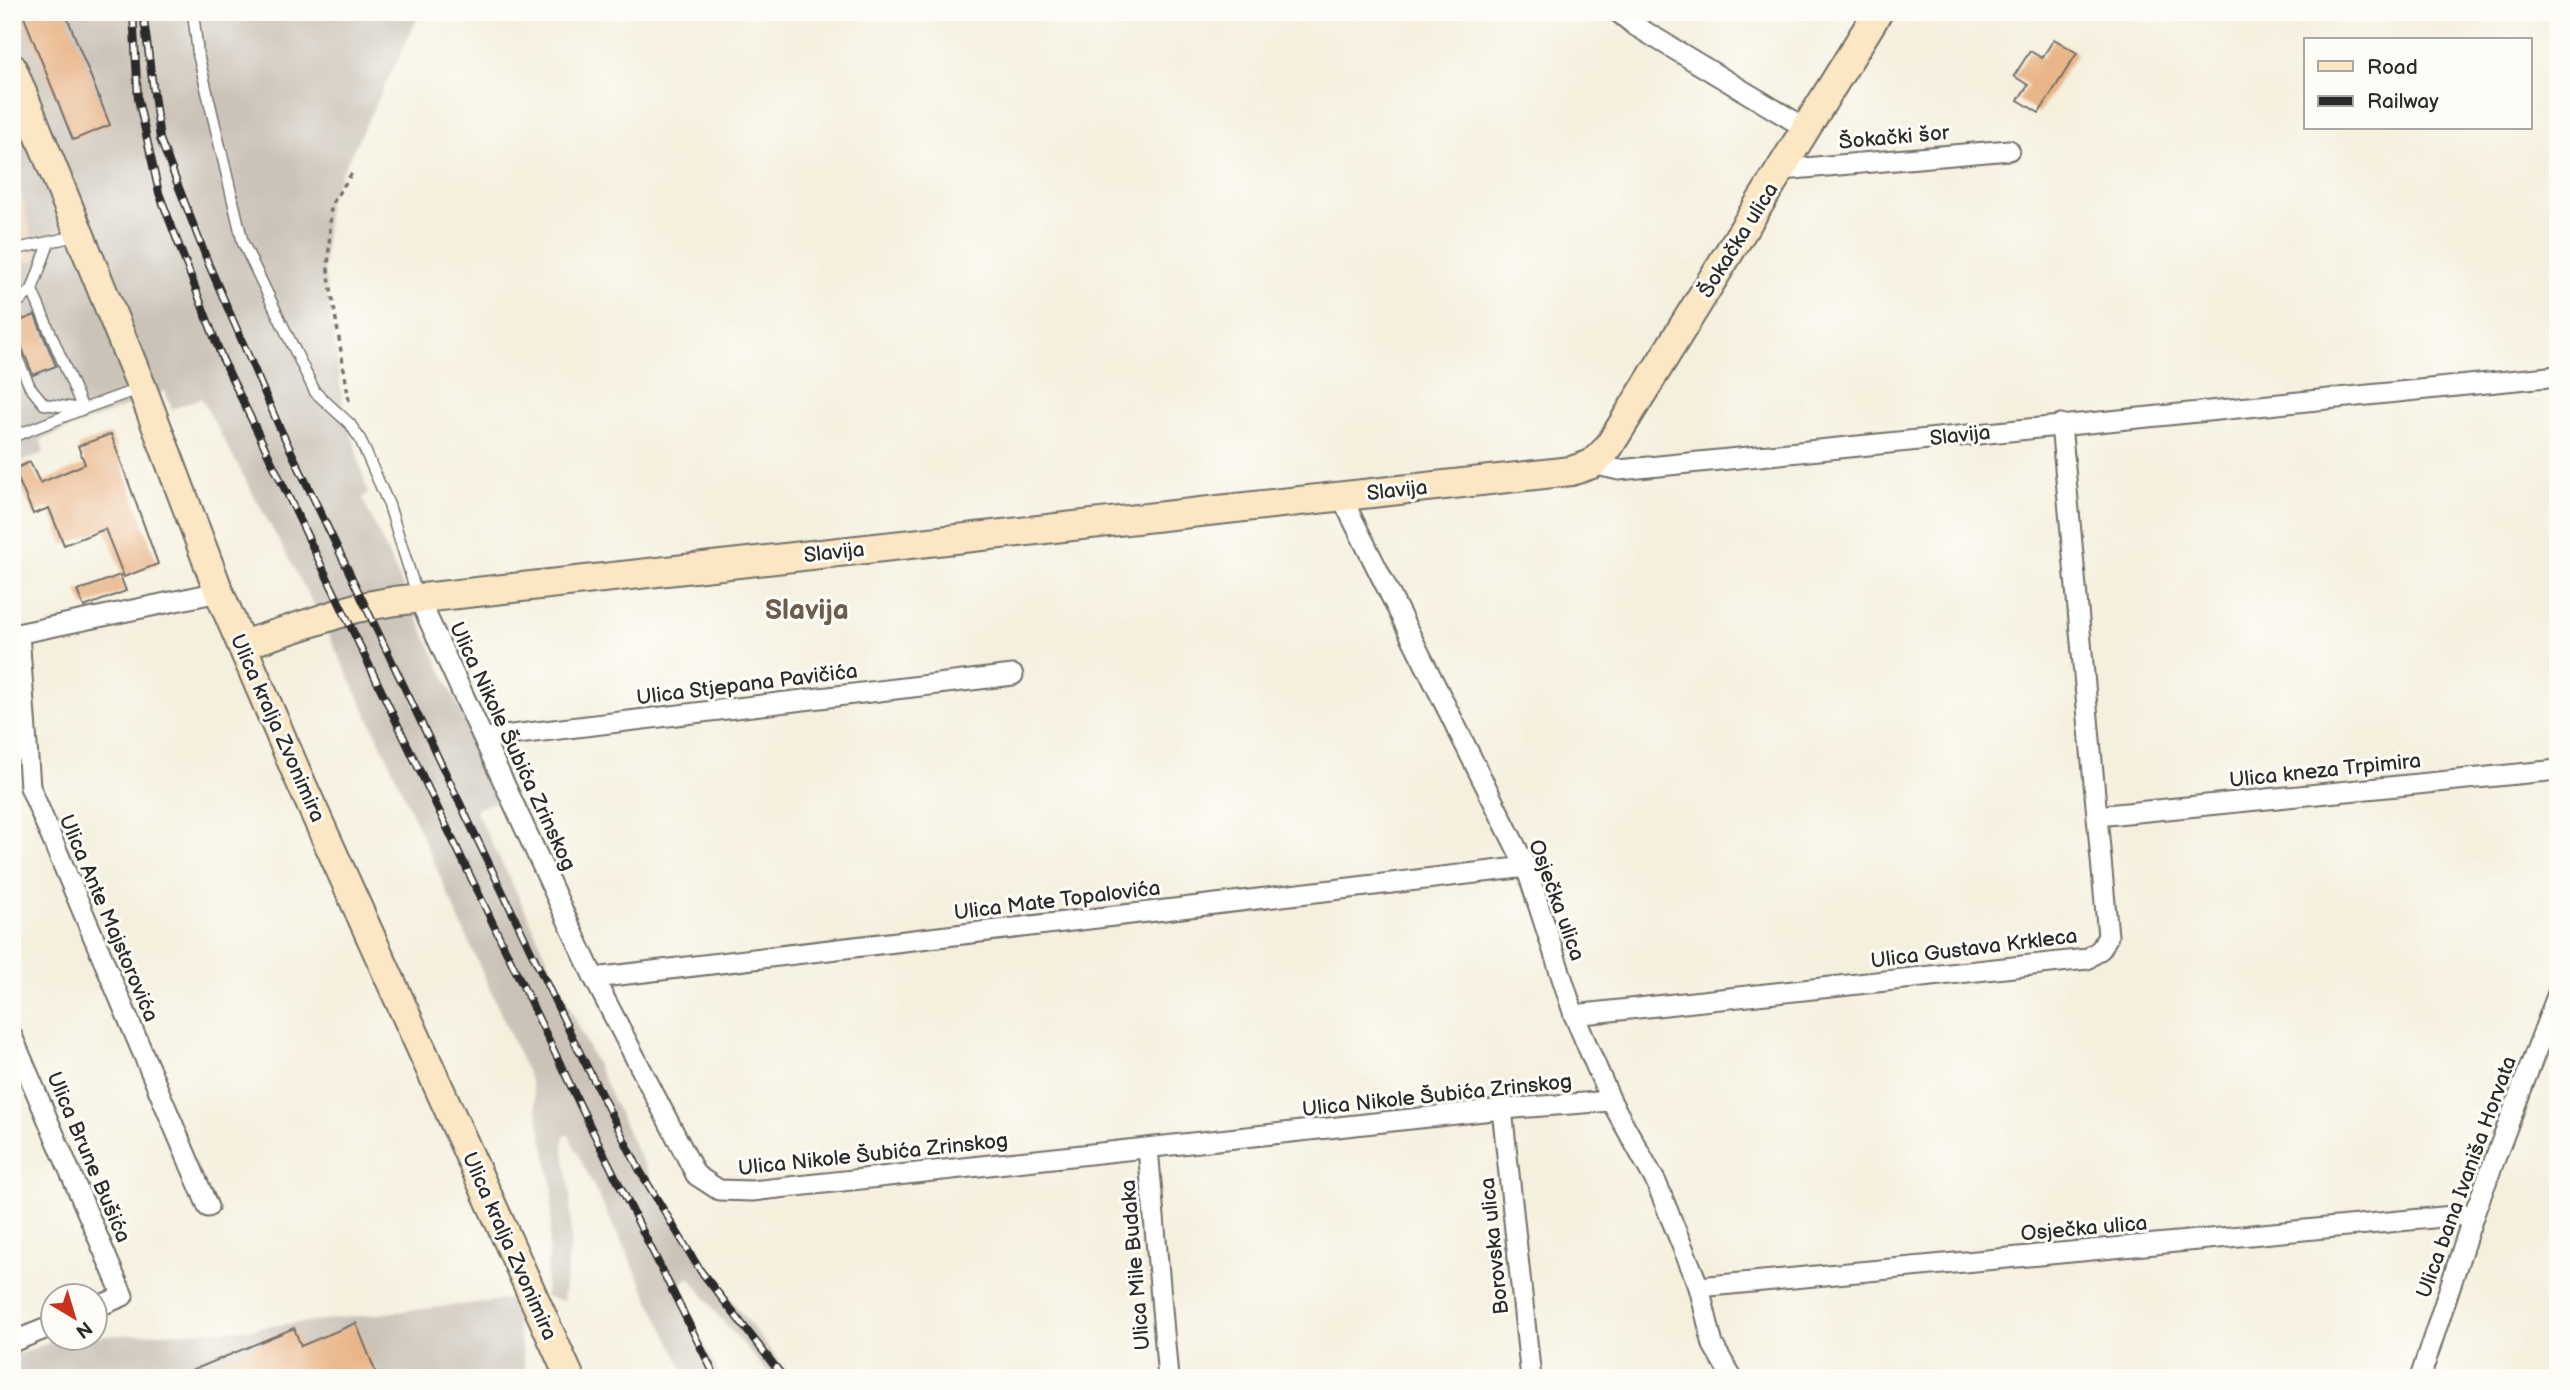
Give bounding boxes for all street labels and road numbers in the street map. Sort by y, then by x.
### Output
street label: Šokački šor [1838,120,1951,155]
street label: Šokačka ulica [1693,178,1784,302]
street label: Slavija [1928,420,1992,451]
street label: Slavija [1365,475,1429,506]
street label: Slavija [802,537,866,568]
street label: Ulica Nikole Šubića Zrinskog [444,618,581,874]
street label: Ulica kralja Zvonimira [225,630,330,826]
street label: Ulica Stjepana Pavičića [635,659,859,710]
street label: Ulica kneza Trpimira [2228,748,2422,793]
street label: Ulica Ante Majstorovića [54,811,164,1026]
street label: Osječka ulica [1523,836,1590,964]
street label: Ulica Mate Topalovića [952,875,1162,926]
street label: Ulica Gustava Krkleca [1869,923,2079,974]
street label: Ulica bana Ivaniša Horvata [2411,1053,2522,1301]
street label: Ulica Brune Bušića [41,1068,136,1246]
street label: Ulica Nikole Šubića Zrinskog [1301,1069,1573,1122]
street label: Ulica Nikole Šubića Zrinskog [737,1128,1009,1181]
street label: Ulica kralja Zvonimira [457,1148,562,1344]
street label: Borovska ulica [1475,1176,1514,1316]
street label: Ulica Mile Budaka [1116,1179,1155,1351]
street label: Osječka ulica [2020,1211,2148,1246]

